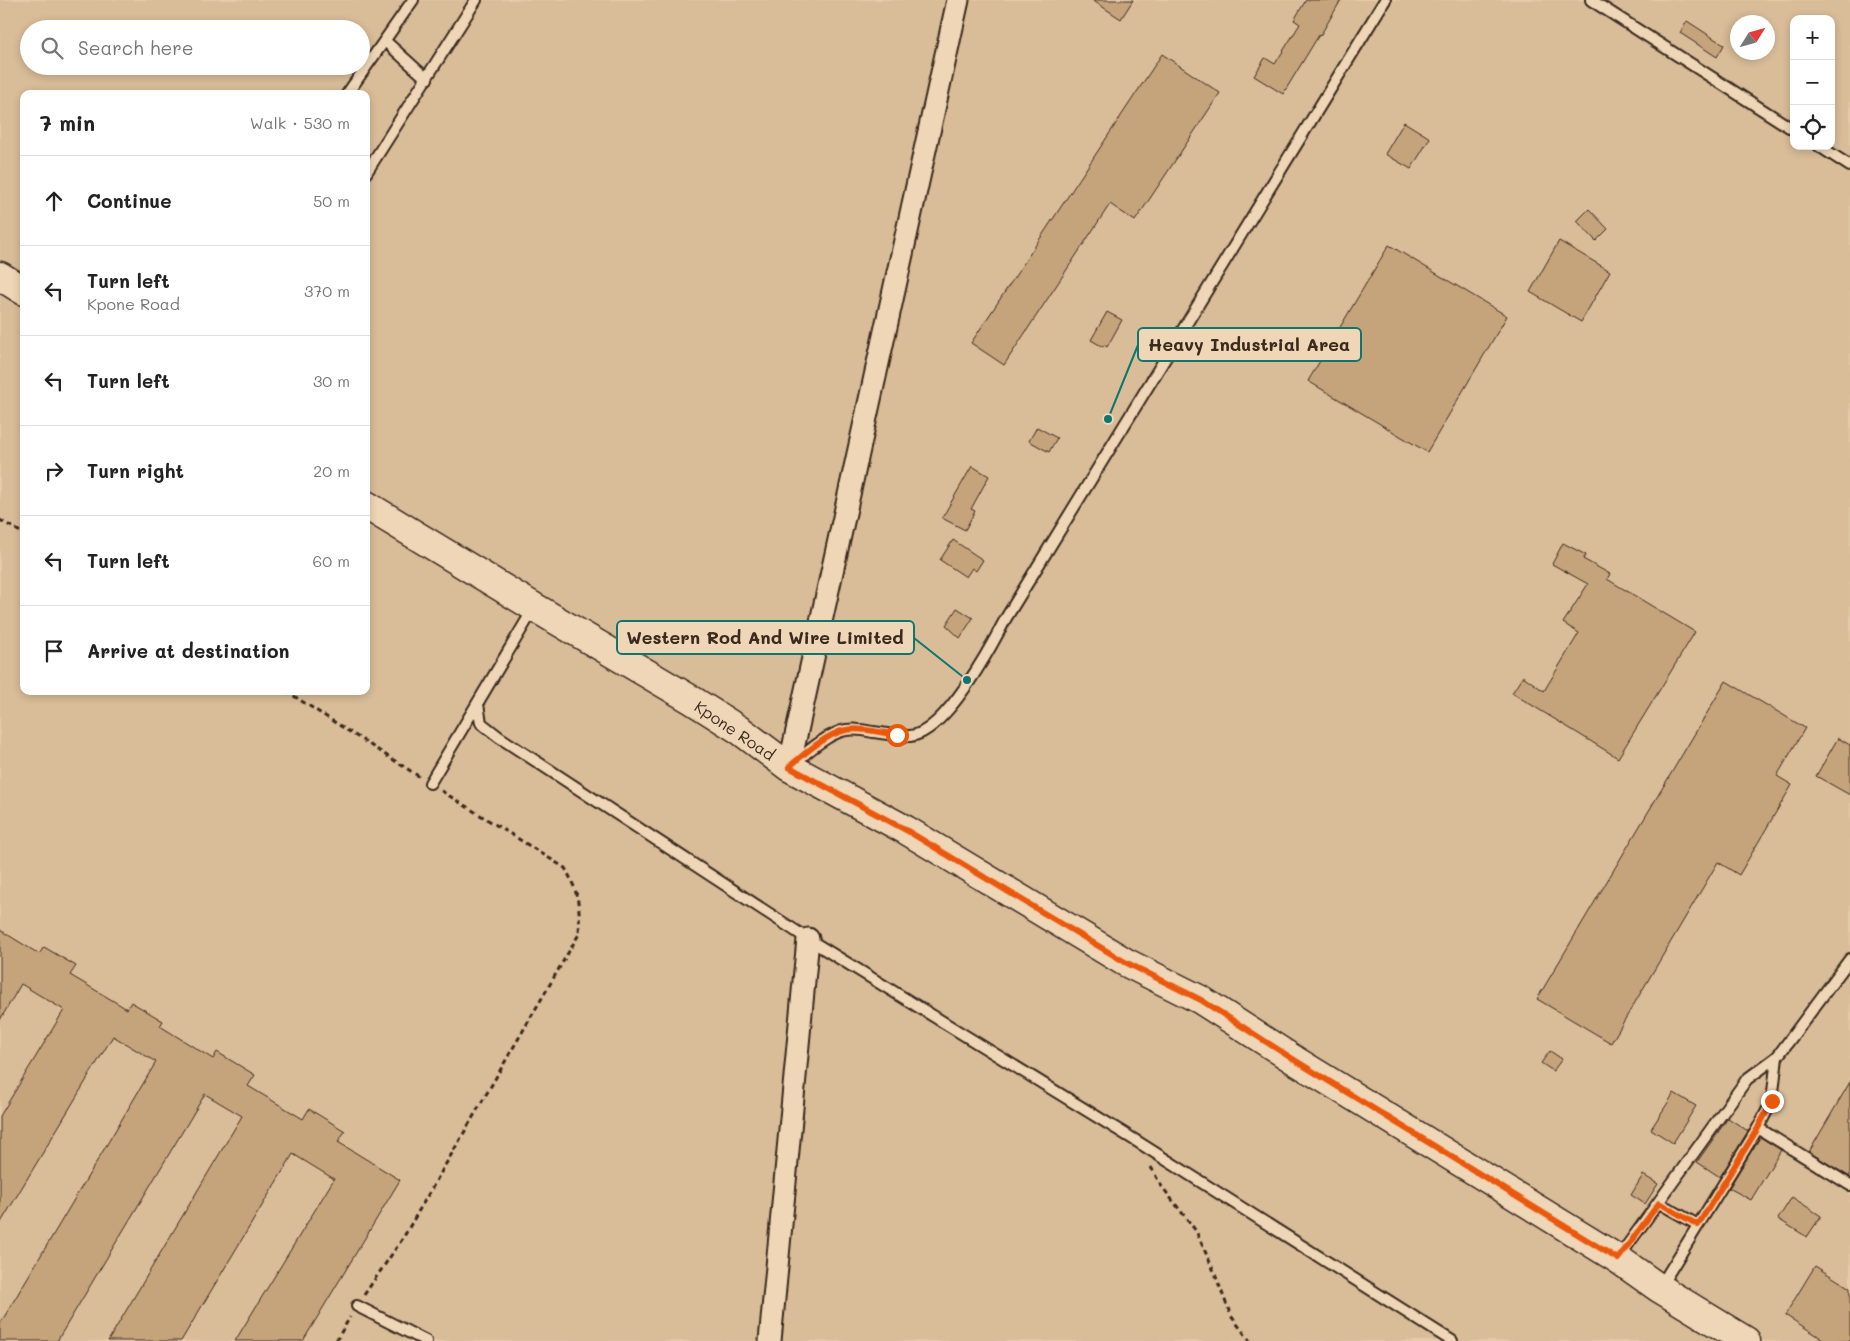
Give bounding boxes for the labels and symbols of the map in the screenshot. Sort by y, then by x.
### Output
north arrow [1730,15,1775,60]
callout: Heavy Industrial Area [1138,328,1361,361]
text: Heavy Industrial Area [1148,332,1350,356]
callout: Western Rod And Wire Limited [617,621,914,654]
text: Western Rod And Wire Limited [626,625,904,649]
street label: Kpone Road [691,695,779,765]
route start [886,724,909,747]
route end [1761,1090,1784,1113]

